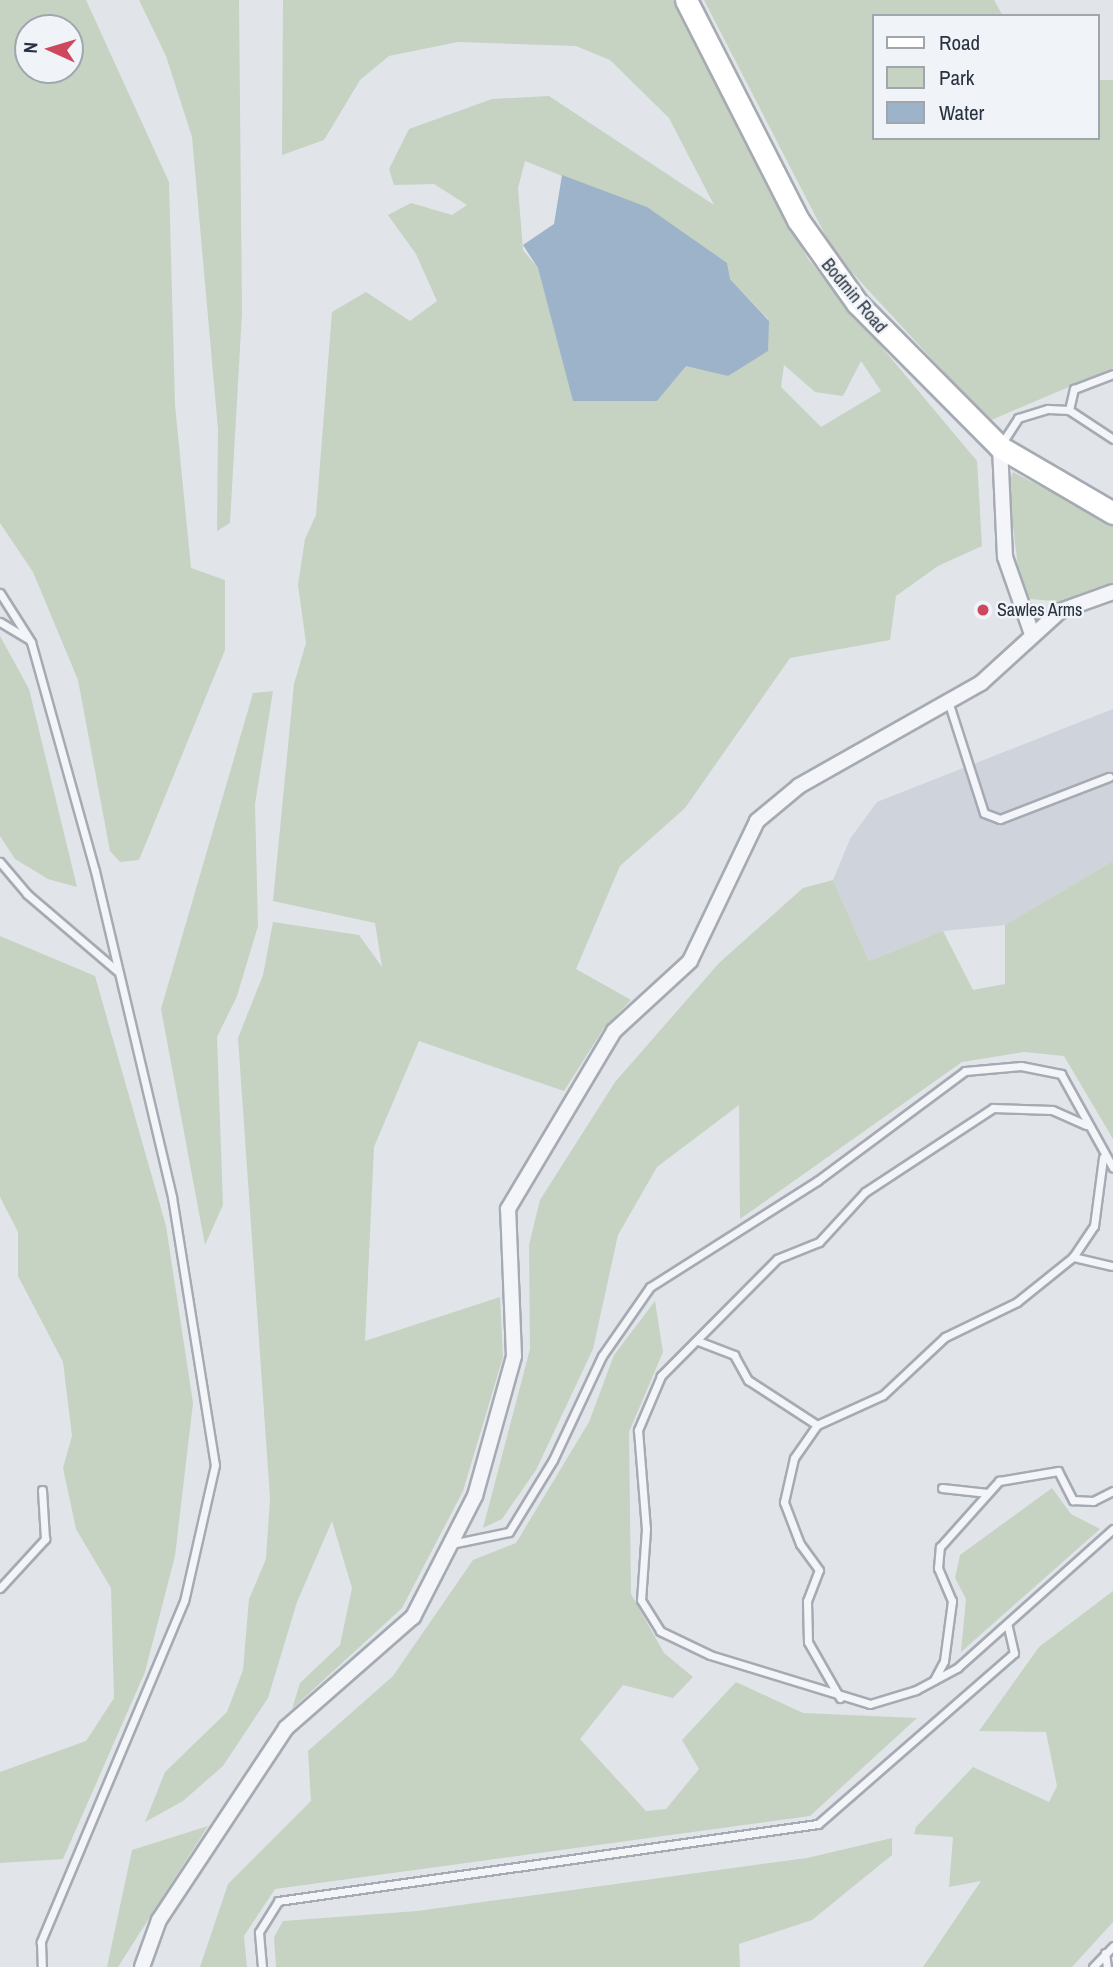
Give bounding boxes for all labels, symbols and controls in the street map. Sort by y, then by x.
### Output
north arrow [14,14,84,84]
legend [872,14,1099,140]
text: Road [939,28,980,57]
text: N [17,41,43,54]
text: Park [939,63,974,92]
text: Water [939,98,984,127]
street label: Bodmin Road [817,254,891,338]
place label: Sawles Arms [997,599,1083,621]
marker: Sawles Arms [975,602,991,618]

